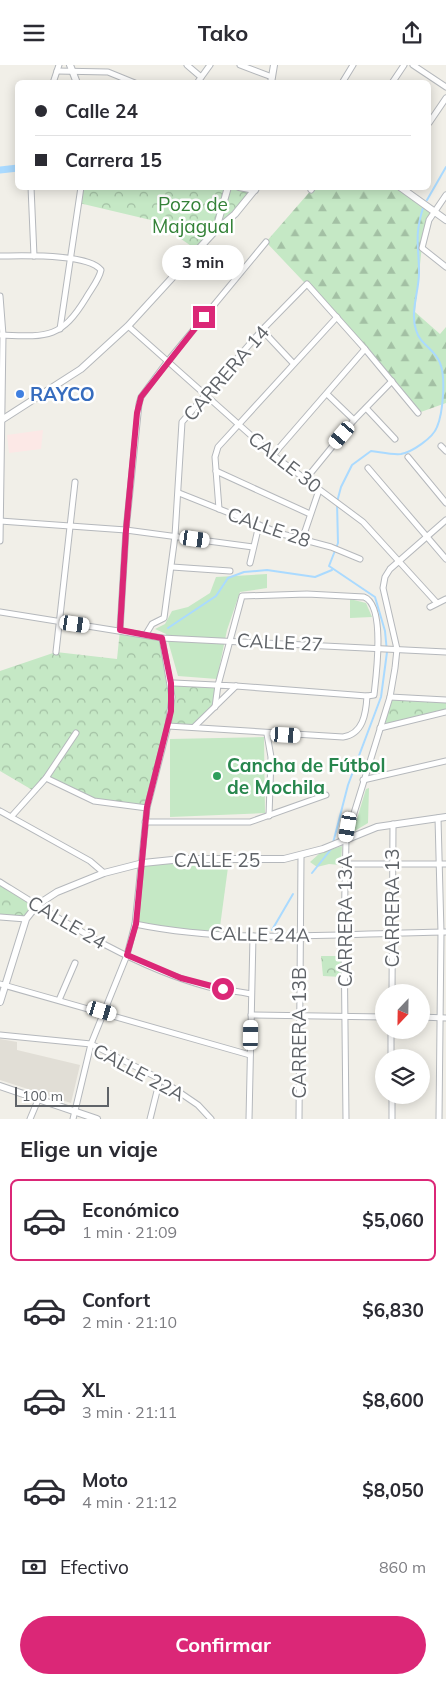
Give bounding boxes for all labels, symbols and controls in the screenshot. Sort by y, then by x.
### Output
icon: menu [20,19,48,47]
text: Tako [198,19,248,47]
icon: share [398,19,426,47]
text: Calle 24 [65,99,138,123]
text: Carrera 15 [65,148,162,172]
park label: Pozo de Majagual [152,192,234,238]
callout: 3 min [163,245,245,279]
text: 3 min [182,252,224,272]
route end [193,306,215,328]
street label: CARRERA 14 [178,320,274,426]
place label: RAYCO [30,382,95,406]
marker: RAYCO [14,388,26,400]
car [326,419,357,451]
street label: CALLE 30 [244,426,326,498]
street label: CALLE 28 [224,502,314,552]
car [179,529,210,549]
car [59,614,90,634]
street label: CALLE 27 [236,628,324,656]
car [270,727,301,743]
place label: Cancha de Fútbol de Mochila [227,753,385,799]
marker: Cancha de Fútbol de Mochila [211,770,223,782]
car [338,811,357,843]
street label: CALLE 25 [174,848,260,872]
street label: CARRERA 13 [380,849,404,967]
street label: CARRERA 13A [333,855,357,987]
street label: CALLE 24 [24,890,110,954]
street label: CALLE 24A [210,921,310,947]
street label: CARRERA 13B [287,967,311,1099]
route start [212,978,234,1000]
north arrow [375,984,430,1039]
map controls [375,984,430,1104]
car [85,999,118,1023]
car [243,1020,258,1050]
street label: CALLE 22A [89,1038,189,1106]
button: layers [375,1049,430,1104]
scale bar [15,1084,109,1107]
text: 100 m [22,1087,63,1105]
text: Elige un viaje [20,1135,158,1163]
icon: car [22,1198,67,1243]
text: Económico [82,1198,179,1222]
text: $5,060 [362,1208,424,1232]
text: 1 min · 21:09 [82,1222,177,1242]
icon: car [22,1288,67,1333]
text: Confort [82,1288,150,1312]
text: $6,830 [362,1298,424,1322]
text: 2 min · 21:10 [82,1312,177,1332]
icon: car [22,1378,67,1423]
text: XL [82,1378,105,1402]
text: $8,600 [362,1388,424,1412]
text: 3 min · 21:11 [82,1402,177,1422]
icon: car [22,1468,67,1513]
text: Moto [82,1468,128,1492]
text: $8,050 [362,1478,424,1502]
text: 4 min · 21:12 [82,1492,177,1512]
icon: cash [20,1553,48,1581]
text: Efectivo [60,1555,129,1579]
text: 860 m [379,1557,426,1577]
button: Confirmar [20,1616,426,1674]

